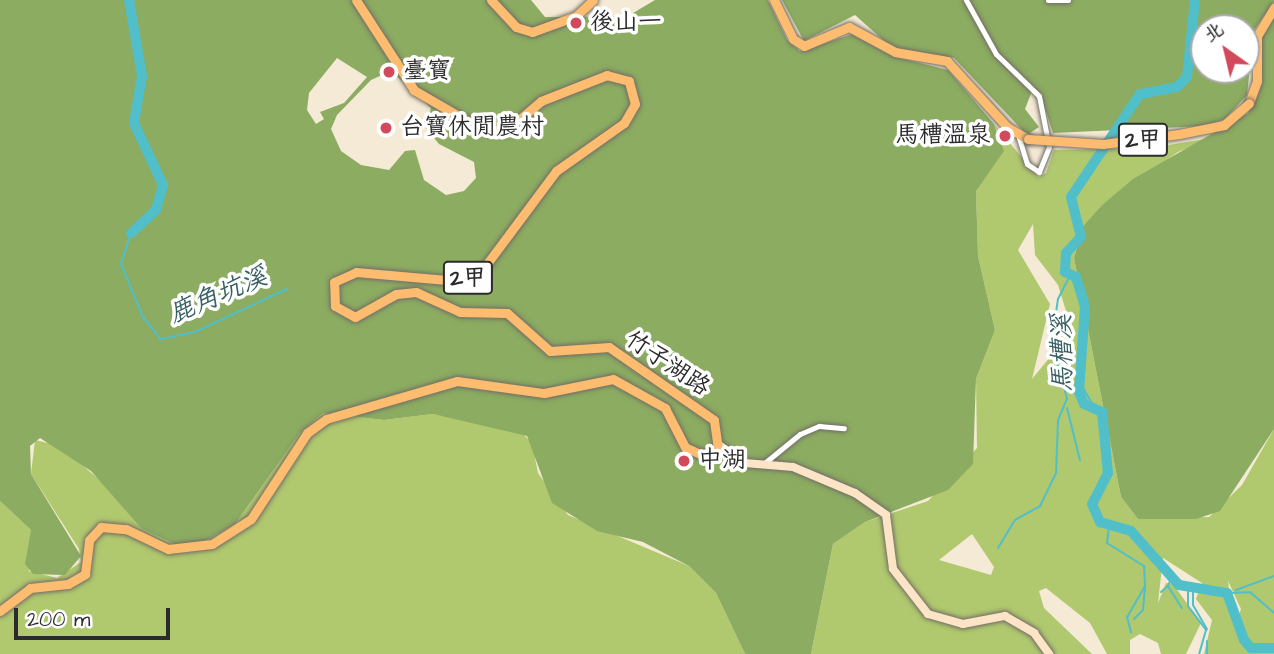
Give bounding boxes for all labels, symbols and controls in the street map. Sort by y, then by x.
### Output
place label: 後山一 [590,9,662,37]
north arrow [1190,14,1260,84]
marker: 後山一 [568,15,584,31]
text: 北 [1199,16,1230,49]
place label: 臺寶 [403,58,451,86]
marker: 臺寶 [381,64,397,80]
place label: 台寶休閒農村 [400,114,544,142]
marker: 台寶休閒農村 [378,120,394,136]
road number: 2甲 [1117,120,1169,160]
place label: 馬槽溫泉 [895,122,991,150]
marker: 馬槽溫泉 [997,128,1013,144]
road number: 2甲 [442,258,494,298]
water label: 鹿角坑溪 [164,261,272,331]
water label: 馬槽溪 [1047,314,1079,392]
street label: 竹子湖路 [619,325,715,403]
place label: 中湖 [698,447,746,475]
marker: 中湖 [676,453,692,469]
scale bar [18,594,173,638]
text: 200 m [27,605,90,634]

